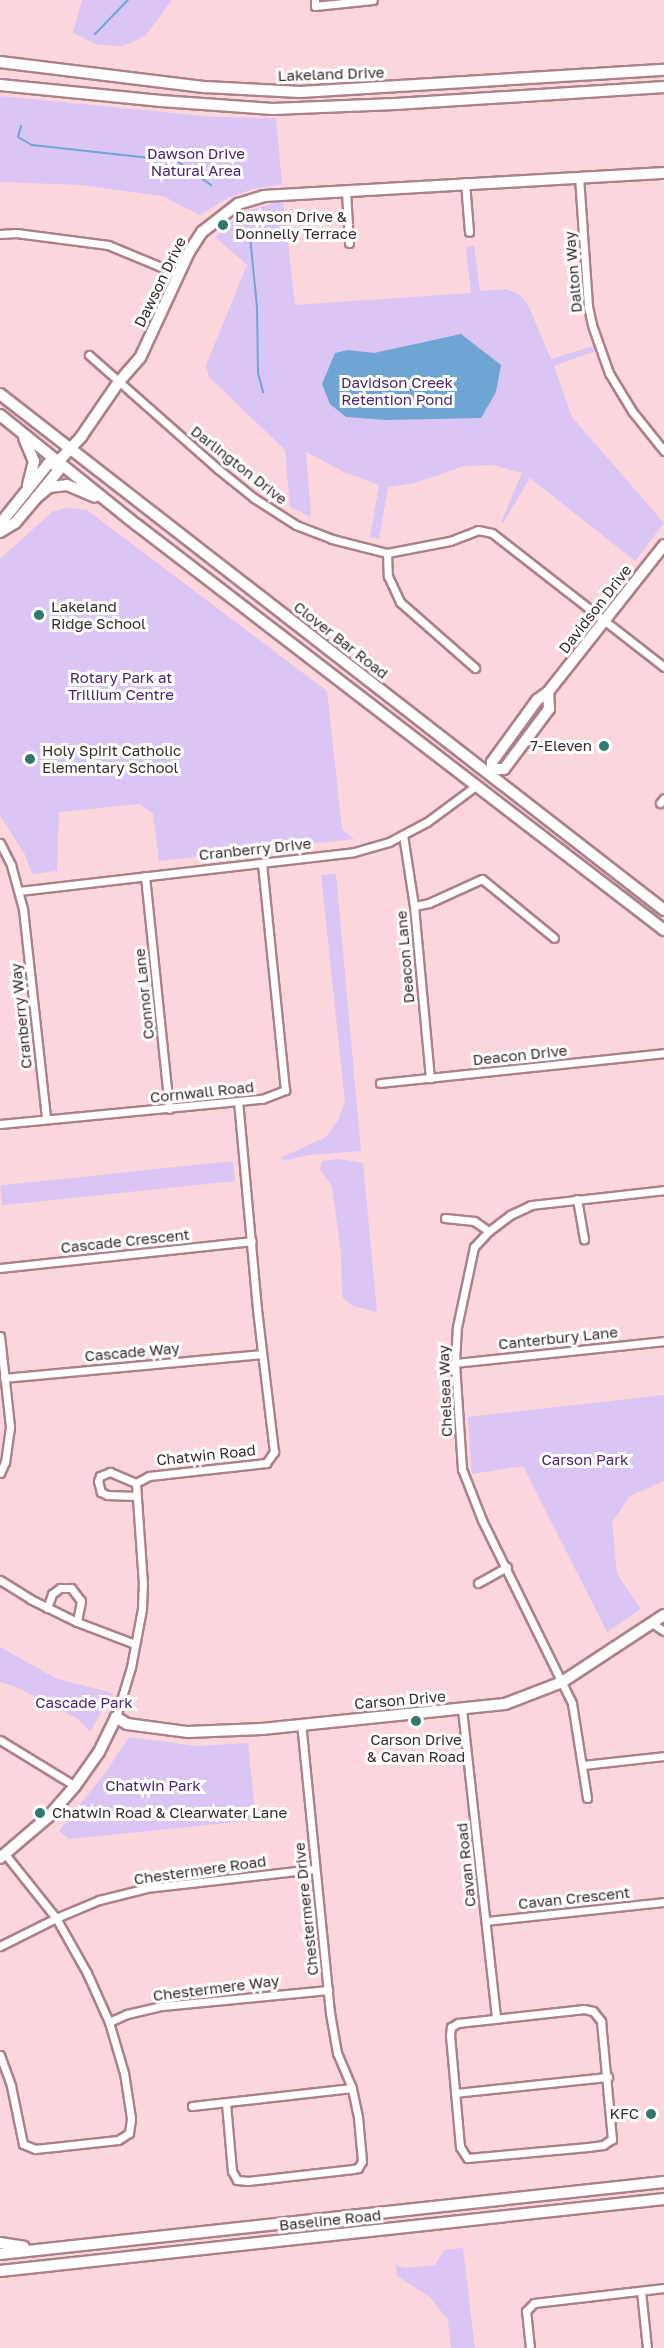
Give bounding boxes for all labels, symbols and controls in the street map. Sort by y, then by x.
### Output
street label: Lakeland Drive [277,63,385,85]
park label: Dawson Drive Natural Area [147,144,245,179]
place label: Dawson Drive & Donnelly Terrace [235,207,357,242]
marker: Dawson Drive & Donnelly Terrace [216,218,230,232]
street label: Dalton Way [560,230,586,314]
street label: Dawson Drive [130,234,190,330]
park label: Davidson Creek Retention Pond [341,373,453,408]
street label: Darlington Drive [187,422,291,508]
street label: Davidson Drive [555,561,635,657]
place label: Lakeland Ridge School [51,597,146,632]
street label: Clover Bar Road [290,598,392,682]
marker: Lakeland Ridge School [32,608,46,622]
park label: Rotary Park at Trillium Centre [68,668,174,703]
place label: 7-Eleven [530,737,592,755]
marker: 7-Eleven [597,739,611,753]
place label: Holy Spirit Catholic Elementary School [42,741,181,776]
marker: Holy Spirit Catholic Elementary School [23,752,37,766]
street label: Cranberry Drive [198,834,312,864]
street label: Deacon Lane [392,910,418,1004]
street label: Connor Lane [130,948,158,1040]
street label: Cranberry Way [6,962,36,1070]
street label: Deacon Drive [472,1041,568,1069]
street label: Cornwall Road [149,1078,255,1106]
street label: Cascade Crescent [60,1225,190,1257]
street label: Canterbury Lane [497,1323,619,1353]
street label: Cascade Way [84,1339,180,1365]
street label: Chelsea Way [434,1345,456,1437]
street label: Chatwin Road [155,1441,257,1469]
park label: Carson Park [542,1451,628,1469]
street label: Carson Drive [354,1687,446,1713]
park label: Cascade Park [35,1694,133,1712]
marker: Carson Drive & Cavan Road [409,1714,423,1728]
place label: Carson Drive & Cavan Road [367,1730,465,1765]
park label: Chatwin Park [105,1777,201,1795]
place label: Chatwin Road & Clearwater Lane [52,1804,287,1822]
marker: Chatwin Road & Clearwater Lane [33,1806,47,1820]
street label: Cavan Road [453,1822,479,1908]
street label: Chestermere Drive [290,1841,322,1977]
street label: Chestermere Road [133,1852,267,1888]
street label: Cavan Crescent [517,1883,631,1913]
street label: Chestermere Way [152,1971,280,2005]
place label: KFC [610,2105,639,2123]
marker: KFC [644,2107,658,2121]
street label: Baseline Road [278,2206,382,2234]

